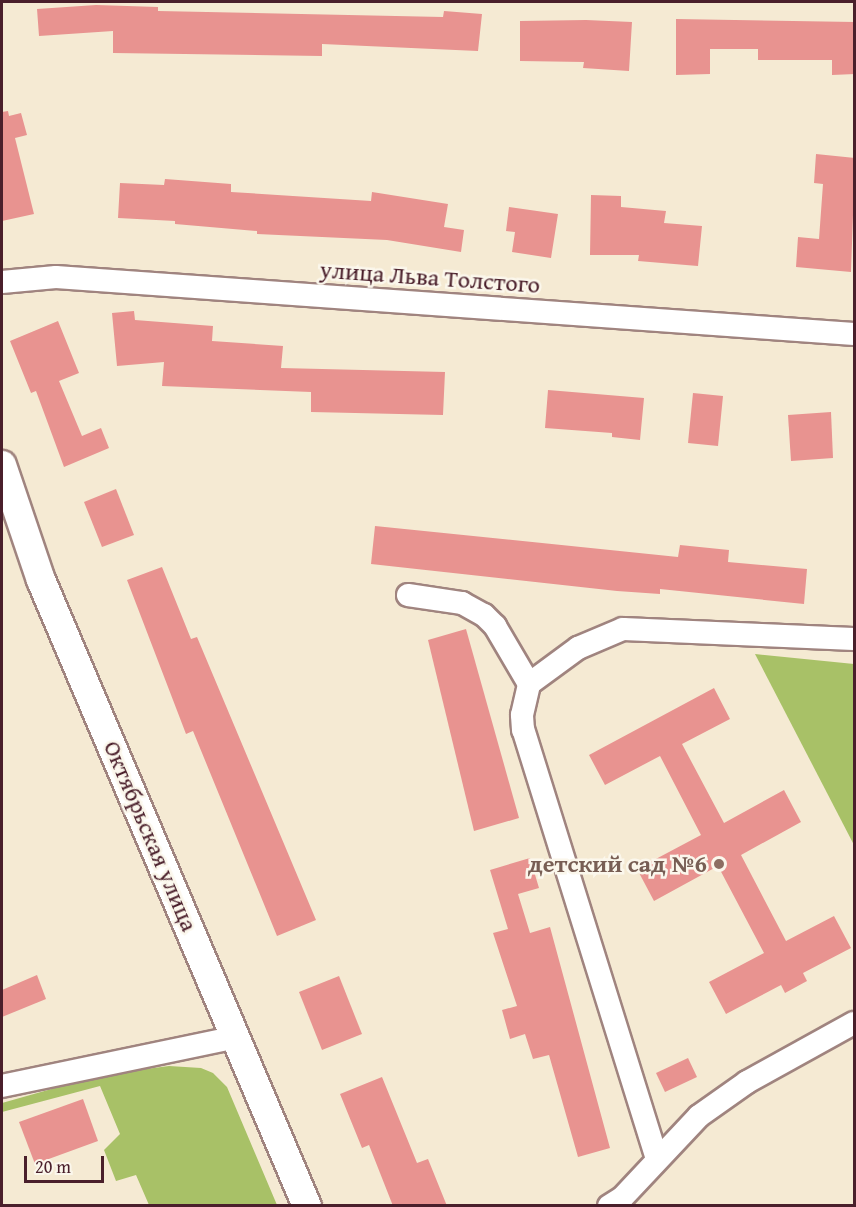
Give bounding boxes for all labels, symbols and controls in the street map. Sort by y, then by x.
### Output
street label: улица Льва Толстого [319,255,541,299]
street label: Октябрьская улица [98,736,204,936]
place label: детский сад №6 [528,850,707,878]
marker: детский сад №6 [712,857,726,871]
scale bar [27,1144,106,1182]
text: 20 m [35,1153,71,1180]

